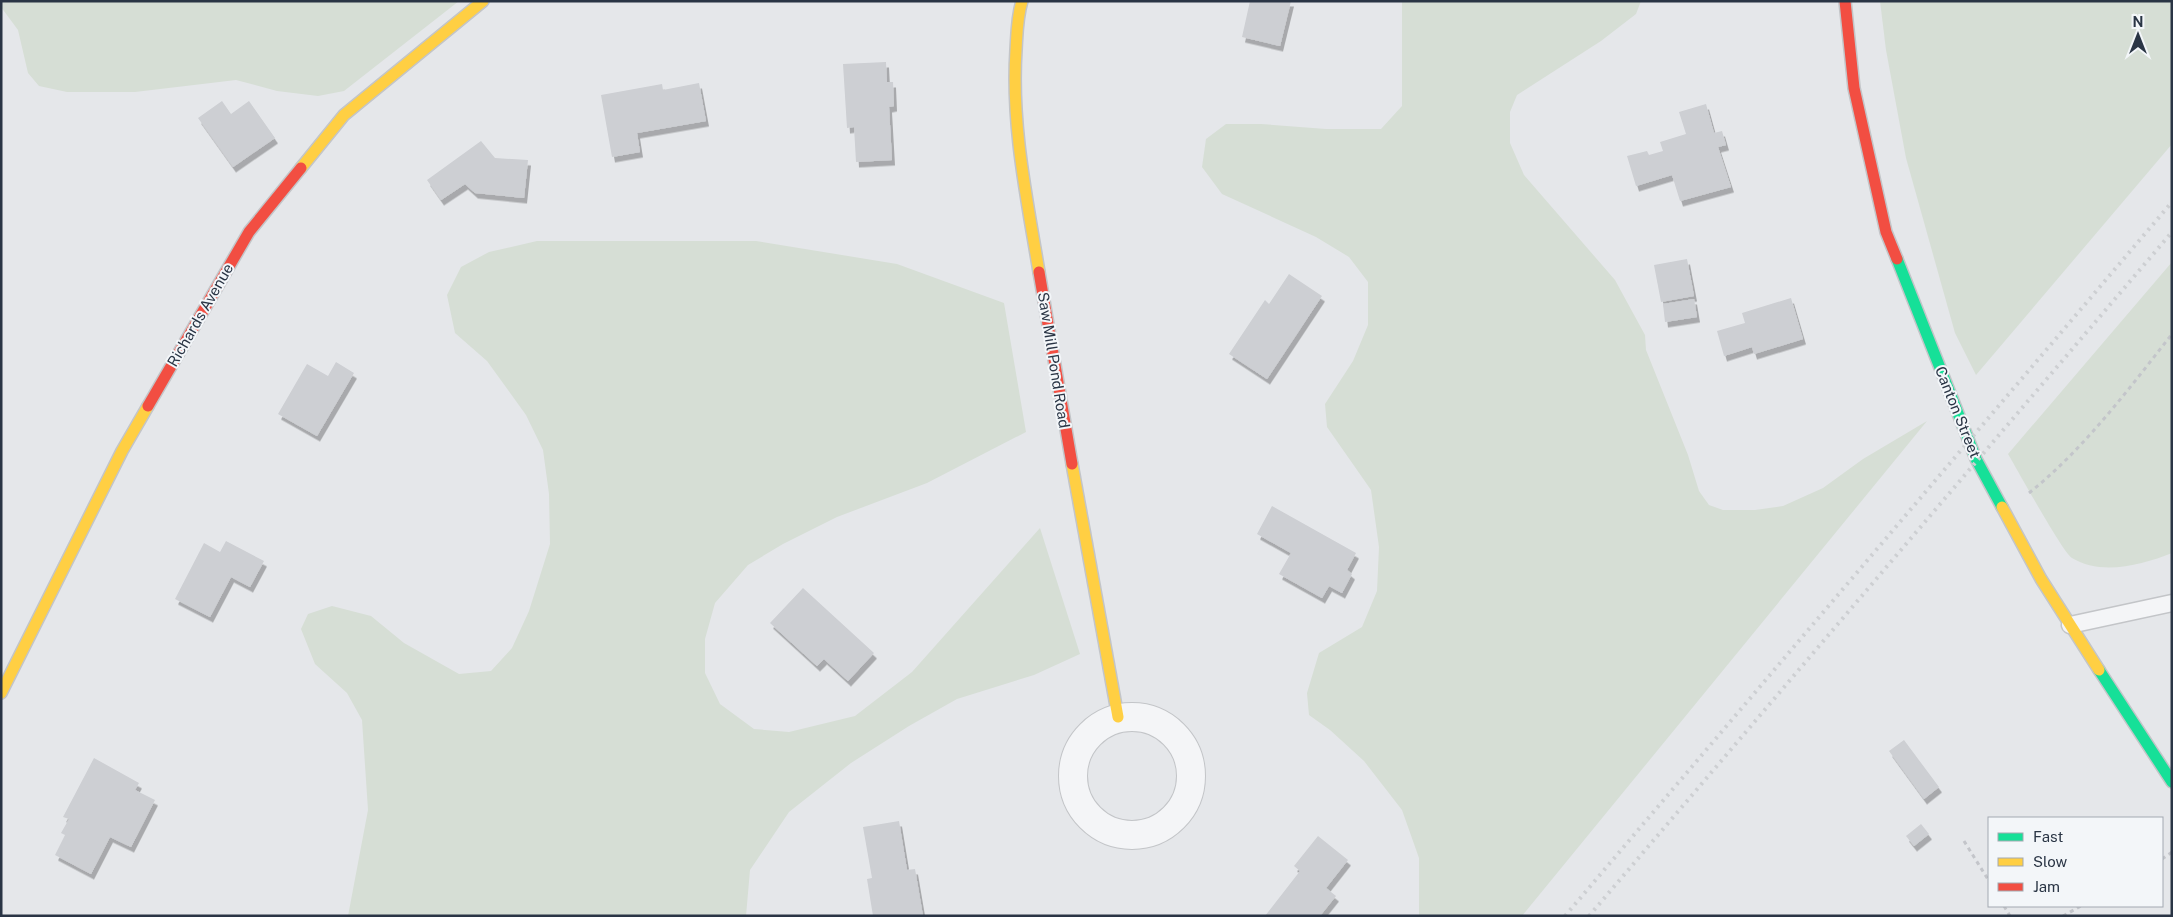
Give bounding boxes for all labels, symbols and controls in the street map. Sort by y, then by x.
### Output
north arrow [2113,10,2163,60]
text: N [2133,14,2143,30]
street label: Richards Avenue [164,260,236,370]
street label: Saw Mill Pond Road [1035,291,1073,429]
street label: Canton Street [1932,364,1984,460]
legend [1988,817,2163,907]
text: Fast [2033,828,2063,845]
text: Slow [2033,853,2068,870]
text: Jam [2033,878,2060,895]

